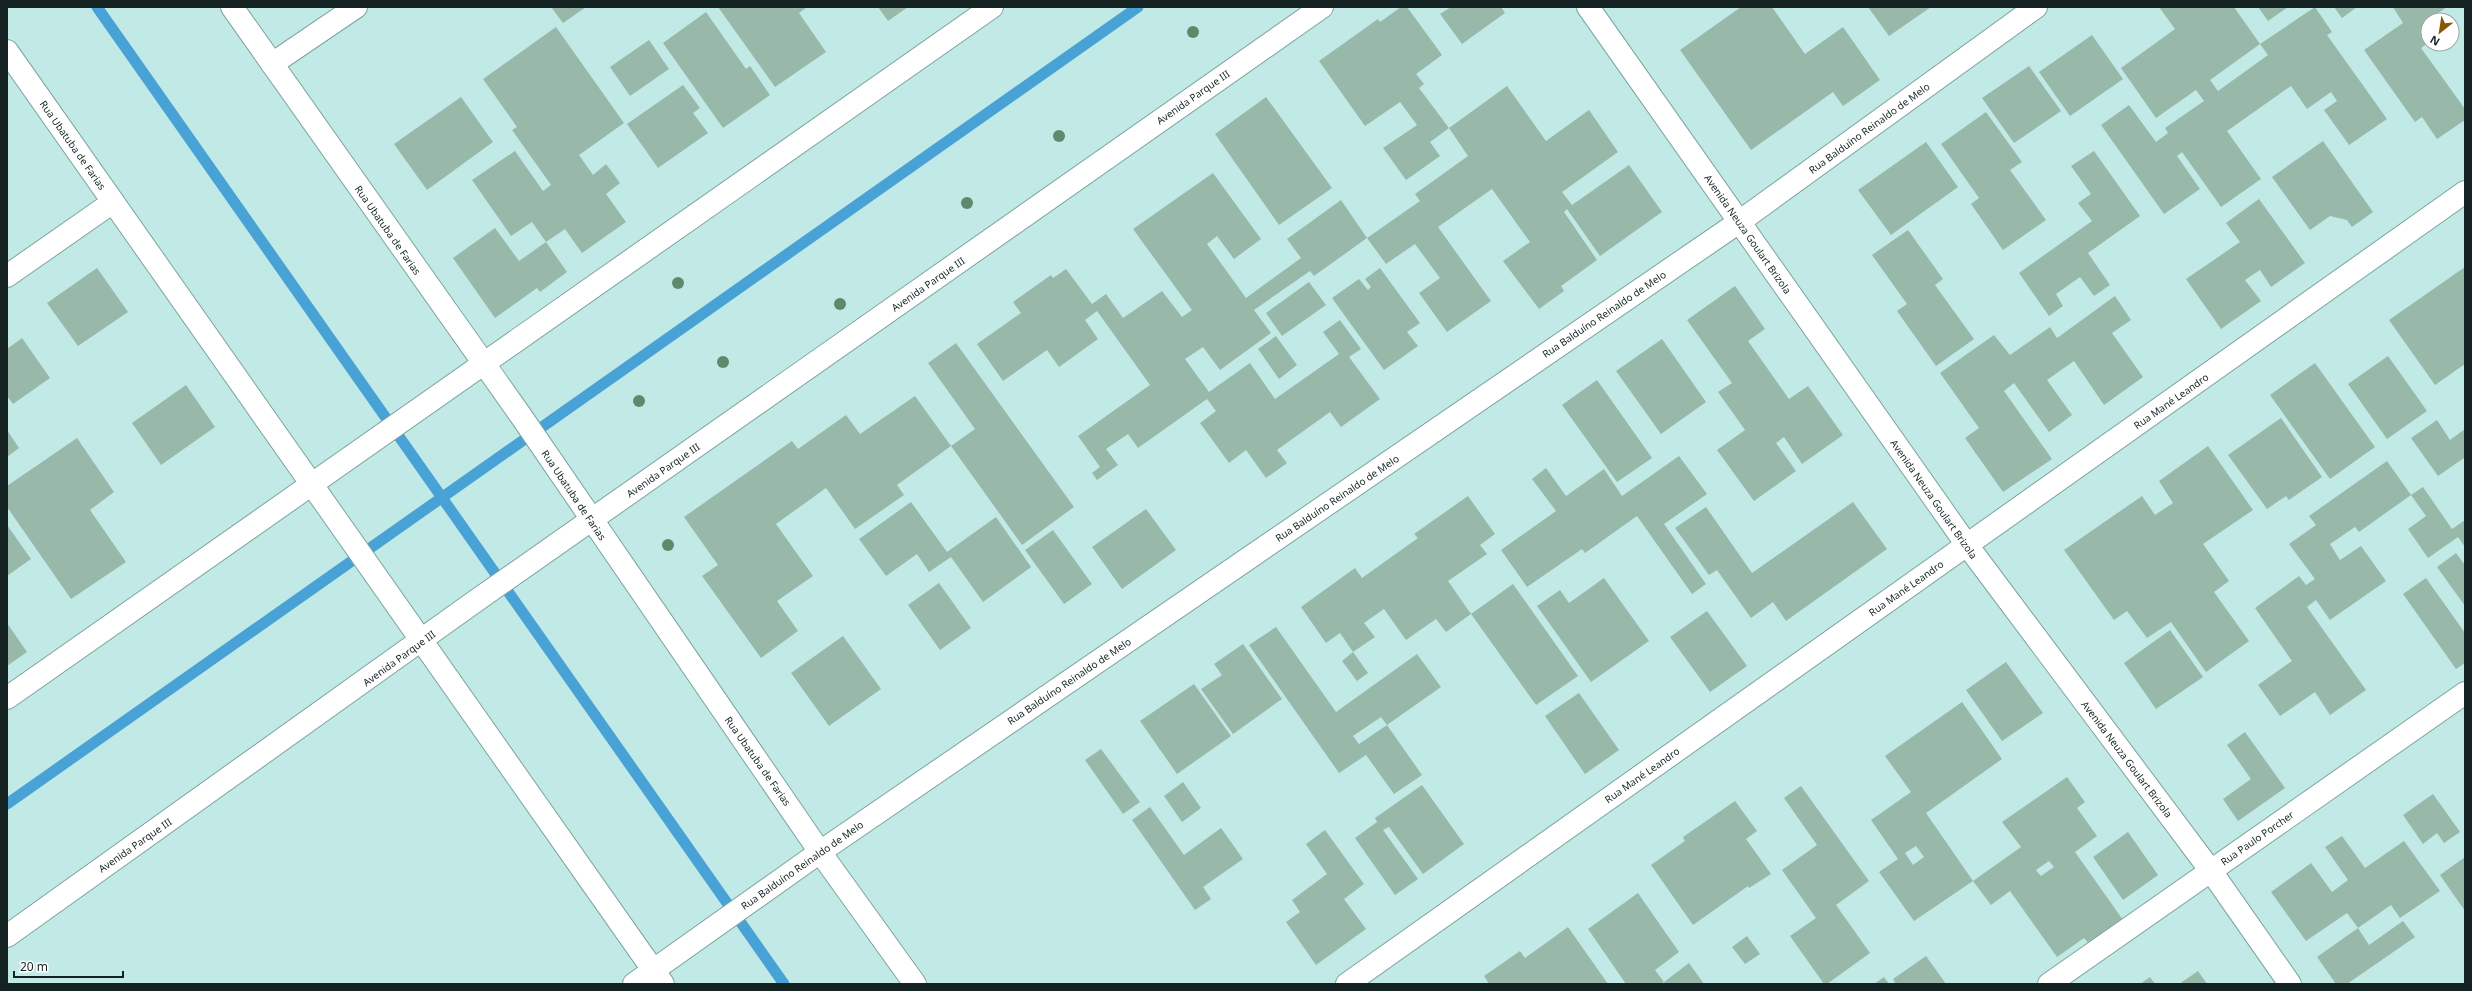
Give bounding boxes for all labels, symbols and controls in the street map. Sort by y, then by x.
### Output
north arrow [2420,12,2460,52]
text: N [2427,32,2442,50]
street label: Avenida Parque III [1154,66,1232,128]
street label: Rua Balduíno Reinaldo de Melo [1806,79,1932,177]
street label: Rua Ubatuba de Farias [37,98,109,193]
street label: Avenida Neuza Goulart Brizola [1701,172,1795,296]
street label: Rua Ubatuba de Farias [352,183,424,278]
street label: Avenida Parque III [889,253,967,315]
street label: Rua Balduíno Reinaldo de Melo [1539,267,1669,361]
street label: Rua Mané Leandro [2131,370,2211,432]
street label: Avenida Neuza Goulart Brizola [1887,437,1981,561]
street label: Avenida Parque III [624,439,702,501]
street label: Rua Ubatuba de Farias [539,447,610,543]
street label: Rua Balduíno Reinaldo de Melo [1272,451,1402,545]
street label: Rua Mané Leandro [1866,557,1946,619]
street label: Avenida Parque III [360,627,438,689]
street label: Rua Balduíno Reinaldo de Melo [1004,634,1134,728]
street label: Avenida Neuza Goulart Brizola [2078,698,2176,820]
street label: Rua Ubatuba de Farias [722,714,794,809]
street label: Rua Mané Leandro [1602,744,1682,806]
street label: Rua Paulo Porcher [2218,807,2296,869]
street label: Avenida Parque III [96,814,174,876]
street label: Rua Balduíno Reinaldo de Melo [738,817,866,913]
scale bar [14,953,123,979]
text: 20 m [20,958,48,975]

